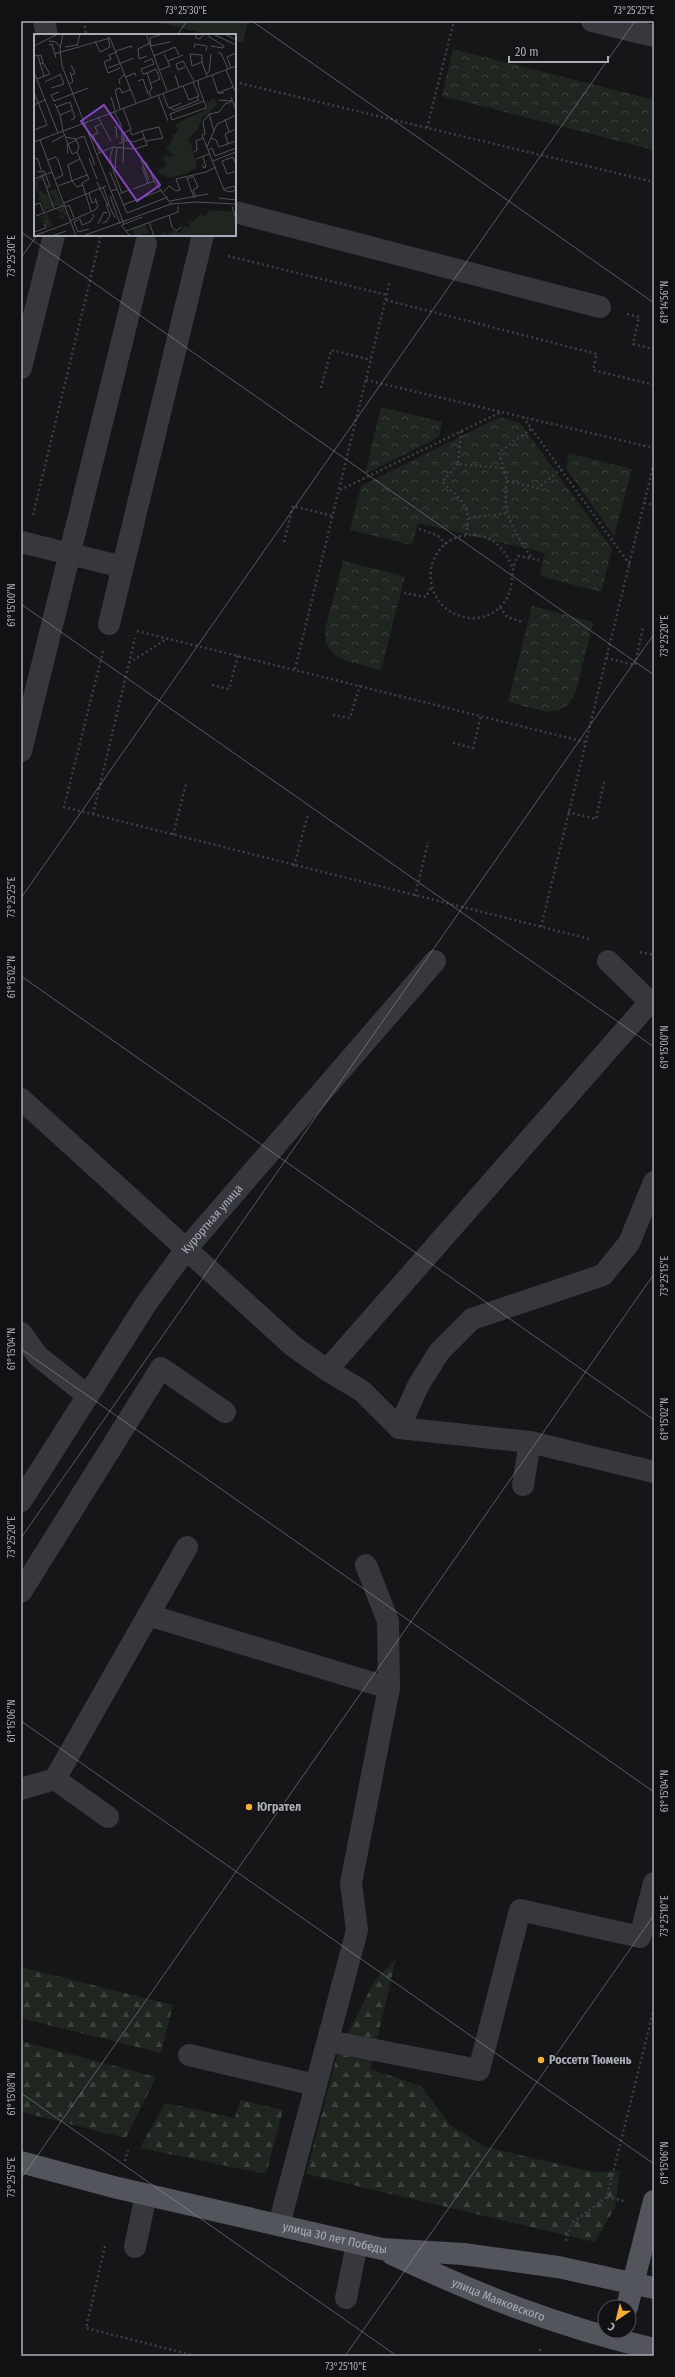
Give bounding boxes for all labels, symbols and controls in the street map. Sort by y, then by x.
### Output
text: 73°25'30"E [165,5,207,17]
text: 73°25'25"E [613,5,655,17]
inset map [34,34,236,236]
scale bar [509,38,608,64]
text: 20 m [515,45,539,59]
text: 73°25'30"E [6,235,18,277]
text: 61°14'56"N [659,281,671,323]
text: 61°15'00"N [6,583,18,627]
text: 73°25'20"E [659,615,671,657]
text: 73°25'25"E [6,876,18,918]
text: 61°15'02"N [6,956,18,998]
text: 61°15'00"N [659,1025,671,1069]
street label: Курортная улица [178,1182,246,1256]
text: 73°25'15"E [659,1255,671,1296]
text: 61°15'04"N [6,1328,18,1370]
text: 61°15'02"N [659,1398,671,1440]
text: 73°25'20"E [6,1516,18,1558]
text: 61°15'06"N [6,1699,18,1743]
text: 61°15'04"N [659,1770,671,1812]
place label: Югрател [257,1800,301,1814]
marker: Югрател [244,1802,254,1812]
text: 73°25'10"E [659,1895,671,1937]
place label: Россети Тюмень [549,2053,632,2067]
marker: Россети Тюмень [536,2055,546,2065]
text: 61°15'08"N [6,2072,18,2116]
text: 61°15'06"N [659,2141,671,2185]
text: 73°25'15"E [6,2156,18,2197]
street label: улица 30 лет Победы [281,2219,387,2256]
street label: улица Маяковского [450,2275,547,2324]
north arrow [597,2299,637,2339]
text: С [605,2320,618,2334]
text: 73°25'10"E [325,2361,367,2373]

